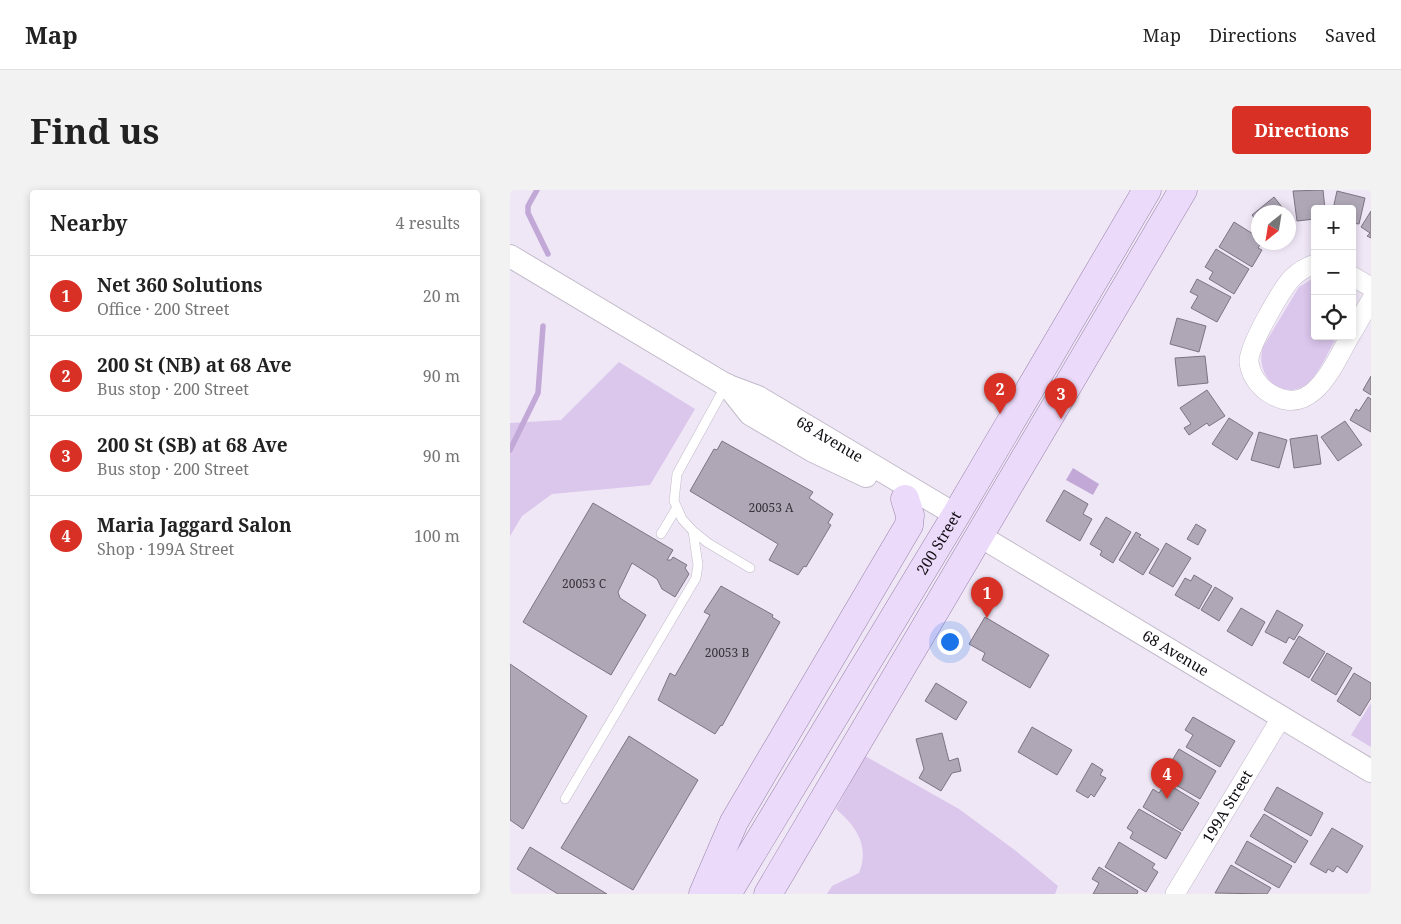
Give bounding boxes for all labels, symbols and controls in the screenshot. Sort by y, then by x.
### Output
text: Map [25,18,78,51]
text: Map [1143,23,1181,47]
text: Directions [1209,23,1297,47]
text: Saved [1325,23,1376,47]
button: Directions [1232,106,1371,154]
text: Find us [30,107,159,154]
north arrow [1251,205,1296,250]
map controls [1311,205,1356,340]
button: + [1311,205,1356,250]
text: Nearby [50,209,128,237]
text: 4 results [396,212,460,234]
button: − [1311,250,1356,295]
text: Net 360 Solutions [97,272,263,298]
text: 1 [61,285,71,307]
text: 20 m [423,285,460,307]
button: locate [1311,295,1356,340]
text: Office · 200 Street [97,298,229,320]
text: 200 St (NB) at 68 Ave [97,352,292,378]
text: 2 [61,365,71,387]
text: 90 m [423,365,460,387]
pin: 2 [984,373,1016,414]
text: Bus stop · 200 Street [97,378,249,400]
pin: 3 [1045,378,1077,419]
street label: 68 Avenue [793,411,867,466]
text: 200 St (SB) at 68 Ave [97,432,288,458]
text: 3 [61,445,71,467]
text: 90 m [423,445,460,467]
text: Bus stop · 200 Street [97,458,249,480]
house number: 20053 A [748,499,794,516]
street label: 200 Street [911,507,965,578]
text: Maria Jaggard Salon [97,512,292,538]
text: 4 [61,525,71,547]
text: 100 m [414,525,460,547]
text: Shop · 199A Street [97,538,234,560]
house number: 20053 C [562,575,606,592]
pin: 1 [971,577,1003,618]
street label: 68 Avenue [1139,625,1213,680]
your location [937,629,963,655]
house number: 20053 B [705,644,749,661]
pin: 4 [1151,758,1183,799]
street label: 199A Street [1197,766,1256,846]

